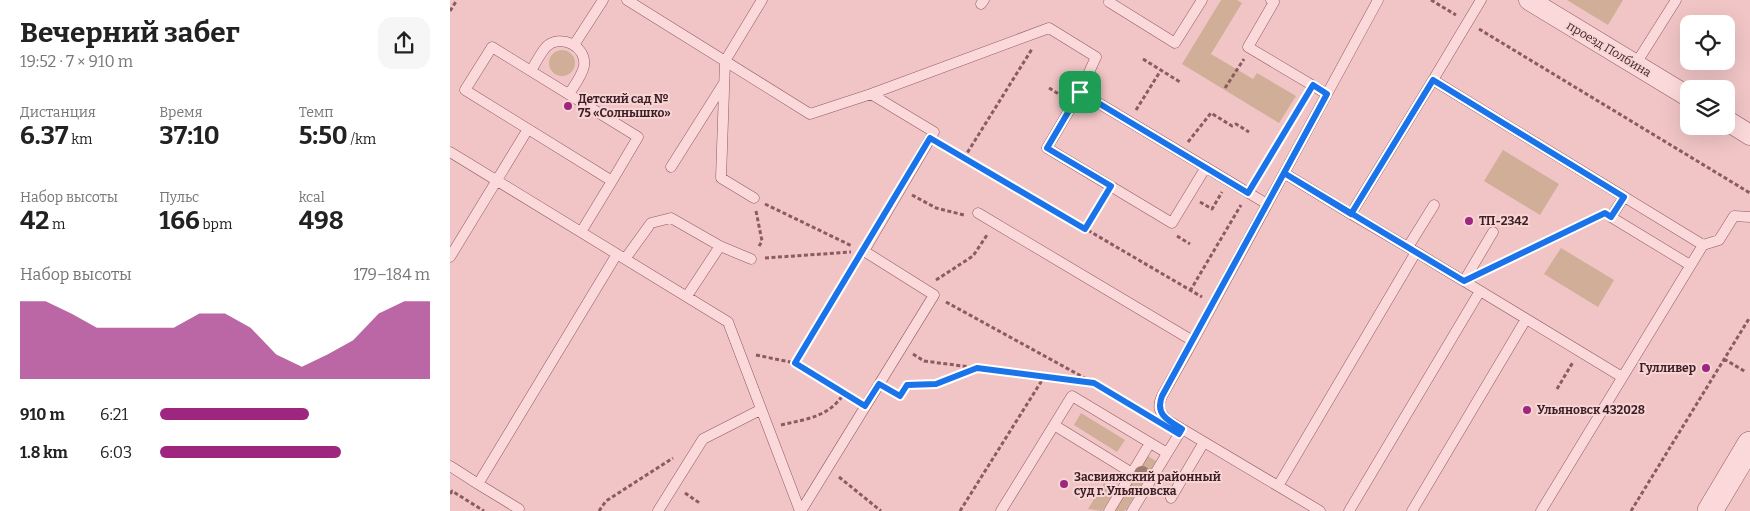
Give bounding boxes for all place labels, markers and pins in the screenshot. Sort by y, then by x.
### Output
pin [1059,71,1101,113]
place label: Детский сад № 75 «Солнышко» [578,92,671,120]
marker: Детский сад № 75 «Солнышко» [562,100,574,112]
place label: ТП-2342 [1479,214,1529,228]
marker: ТП-2342 [1463,215,1475,227]
place label: Гулливер [1639,361,1696,375]
marker: Гулливер [1700,362,1712,374]
place label: Ульяновск 432028 [1537,403,1645,417]
marker: Ульяновск 432028 [1521,404,1533,416]
place label: Засвияжский районный суд г. Ульяновска [1074,470,1221,498]
marker: Засвияжский районный суд г. Ульяновска [1058,478,1070,490]

